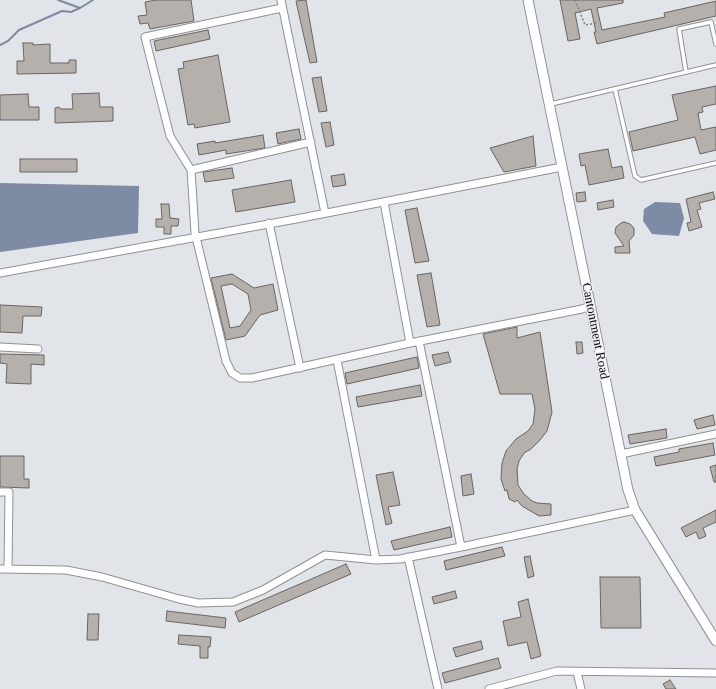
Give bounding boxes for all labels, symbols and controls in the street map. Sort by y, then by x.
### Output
street label: Cantontment Road [576,273,614,389]

